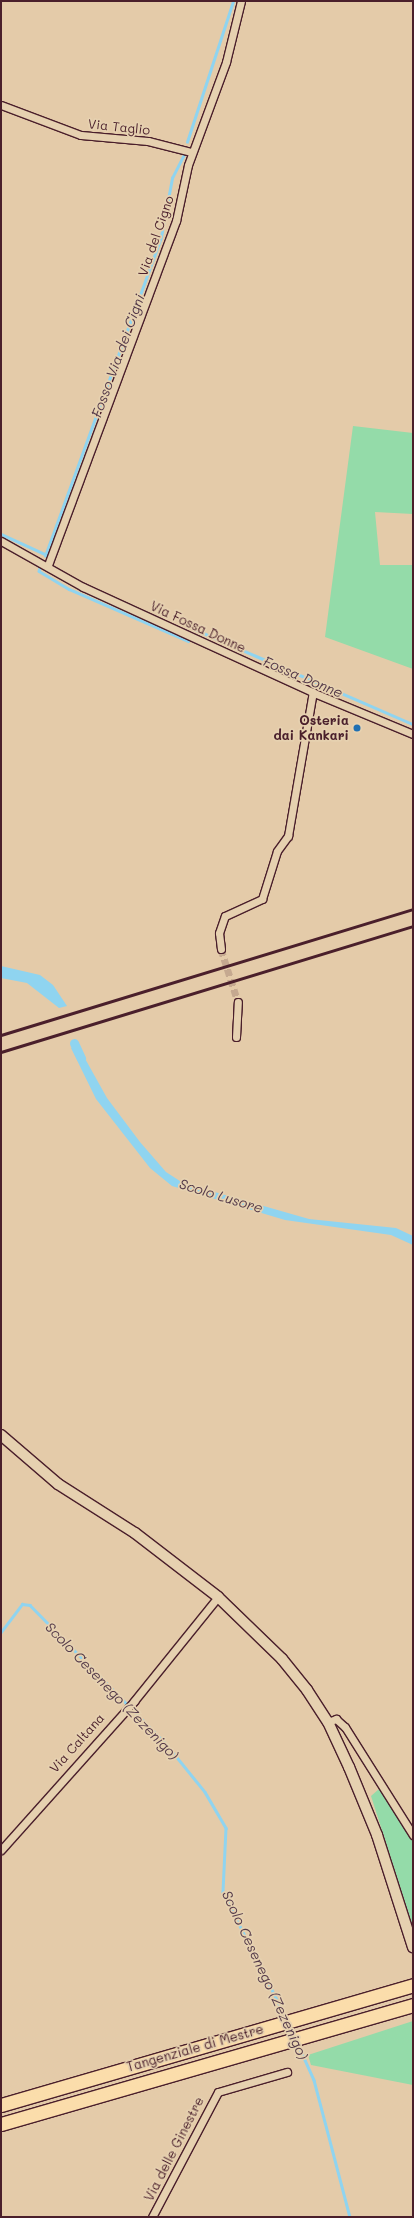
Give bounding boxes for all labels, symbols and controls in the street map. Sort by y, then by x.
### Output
street label: Via Taglio [87,116,151,138]
street label: Via del Cigno [135,194,177,278]
water label: Fosso Via dei Cigni [88,292,148,420]
street label: Via Fossa Donne [148,598,248,656]
water label: Fossa Donne [261,653,345,701]
place label: Osteria dai Kankari [274,713,349,744]
marker: Osteria dai Kankari [352,723,362,733]
water label: Scolo Lusore [177,1175,265,1217]
water label: Scolo Cesenego (Zezenigo) [42,1619,182,1763]
street label: Via Caltana [46,1710,108,1776]
water label: Scolo Cesenego (Zezenigo) [218,1888,312,2062]
street label: Tangenziale di Mestre [125,2021,265,2075]
street label: Via delle Ginestre [141,2094,207,2204]

